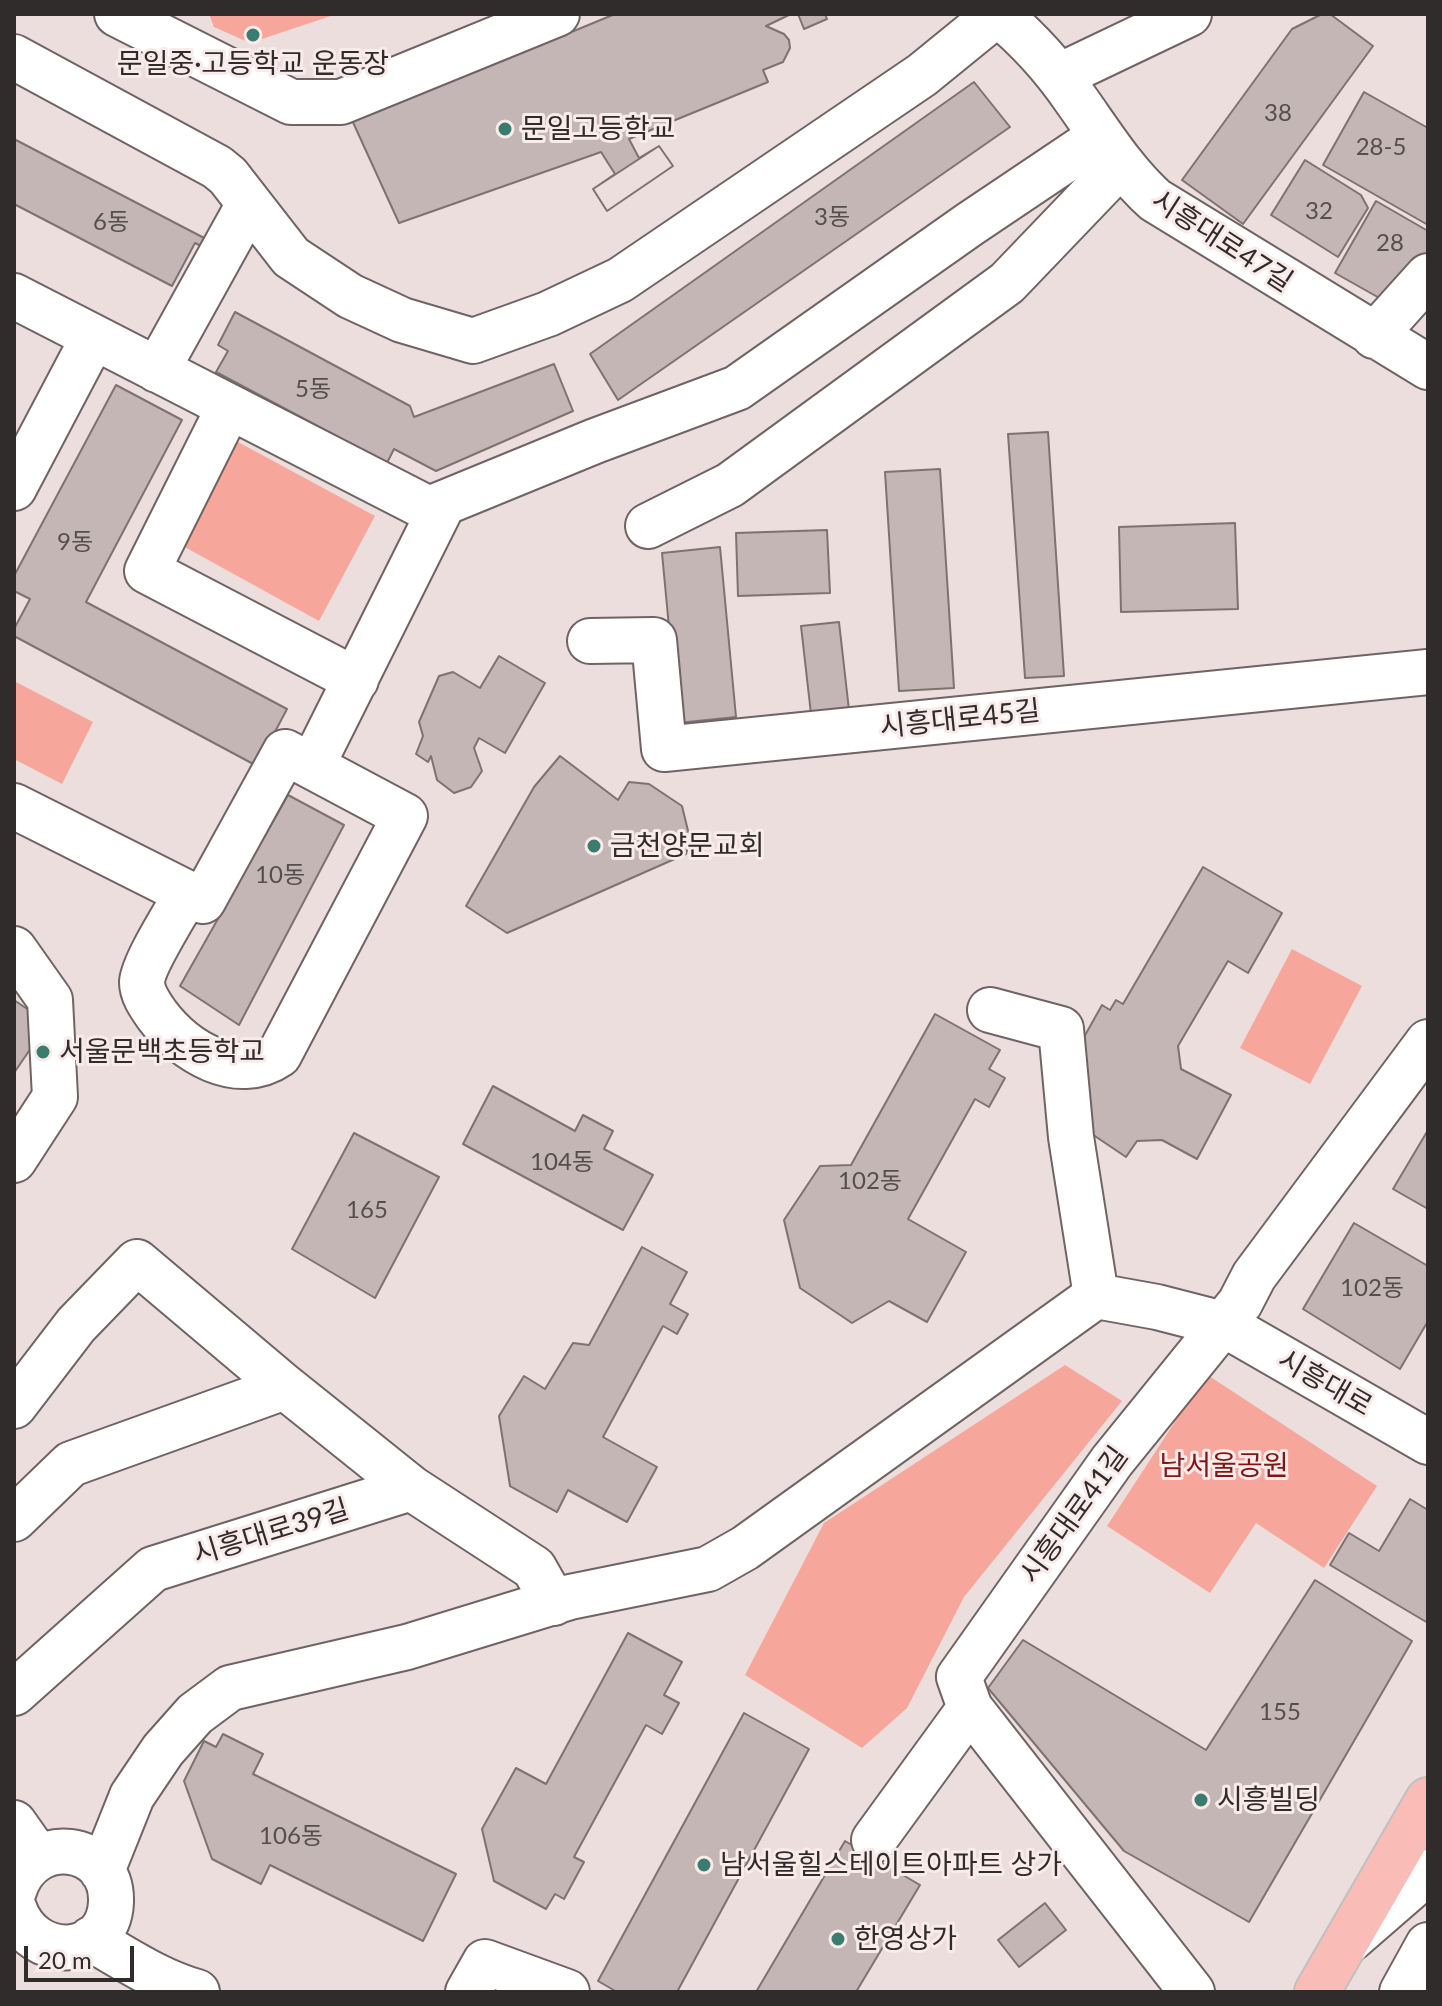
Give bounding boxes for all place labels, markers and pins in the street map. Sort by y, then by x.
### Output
marker: 문일중·고등학교 운동장 [244,26,262,44]
place label: 문일중·고등학교 운동장 [117,47,389,81]
place label: 문일고등학교 [521,112,676,146]
marker: 문일고등학교 [496,120,514,138]
place label: 금천양문교회 [610,829,765,863]
marker: 금천양문교회 [585,837,603,855]
place label: 서울문백초등학교 [59,1035,265,1069]
marker: 서울문백초등학교 [34,1043,52,1061]
place label: 시흥빌딩 [1217,1783,1320,1817]
marker: 시흥빌딩 [1192,1791,1210,1809]
place label: 남서울힐스테이트아파트 상가 [720,1848,1062,1882]
marker: 남서울힐스테이트아파트 상가 [695,1856,713,1874]
place label: 한영상가 [854,1922,957,1956]
marker: 한영상가 [829,1930,847,1948]

